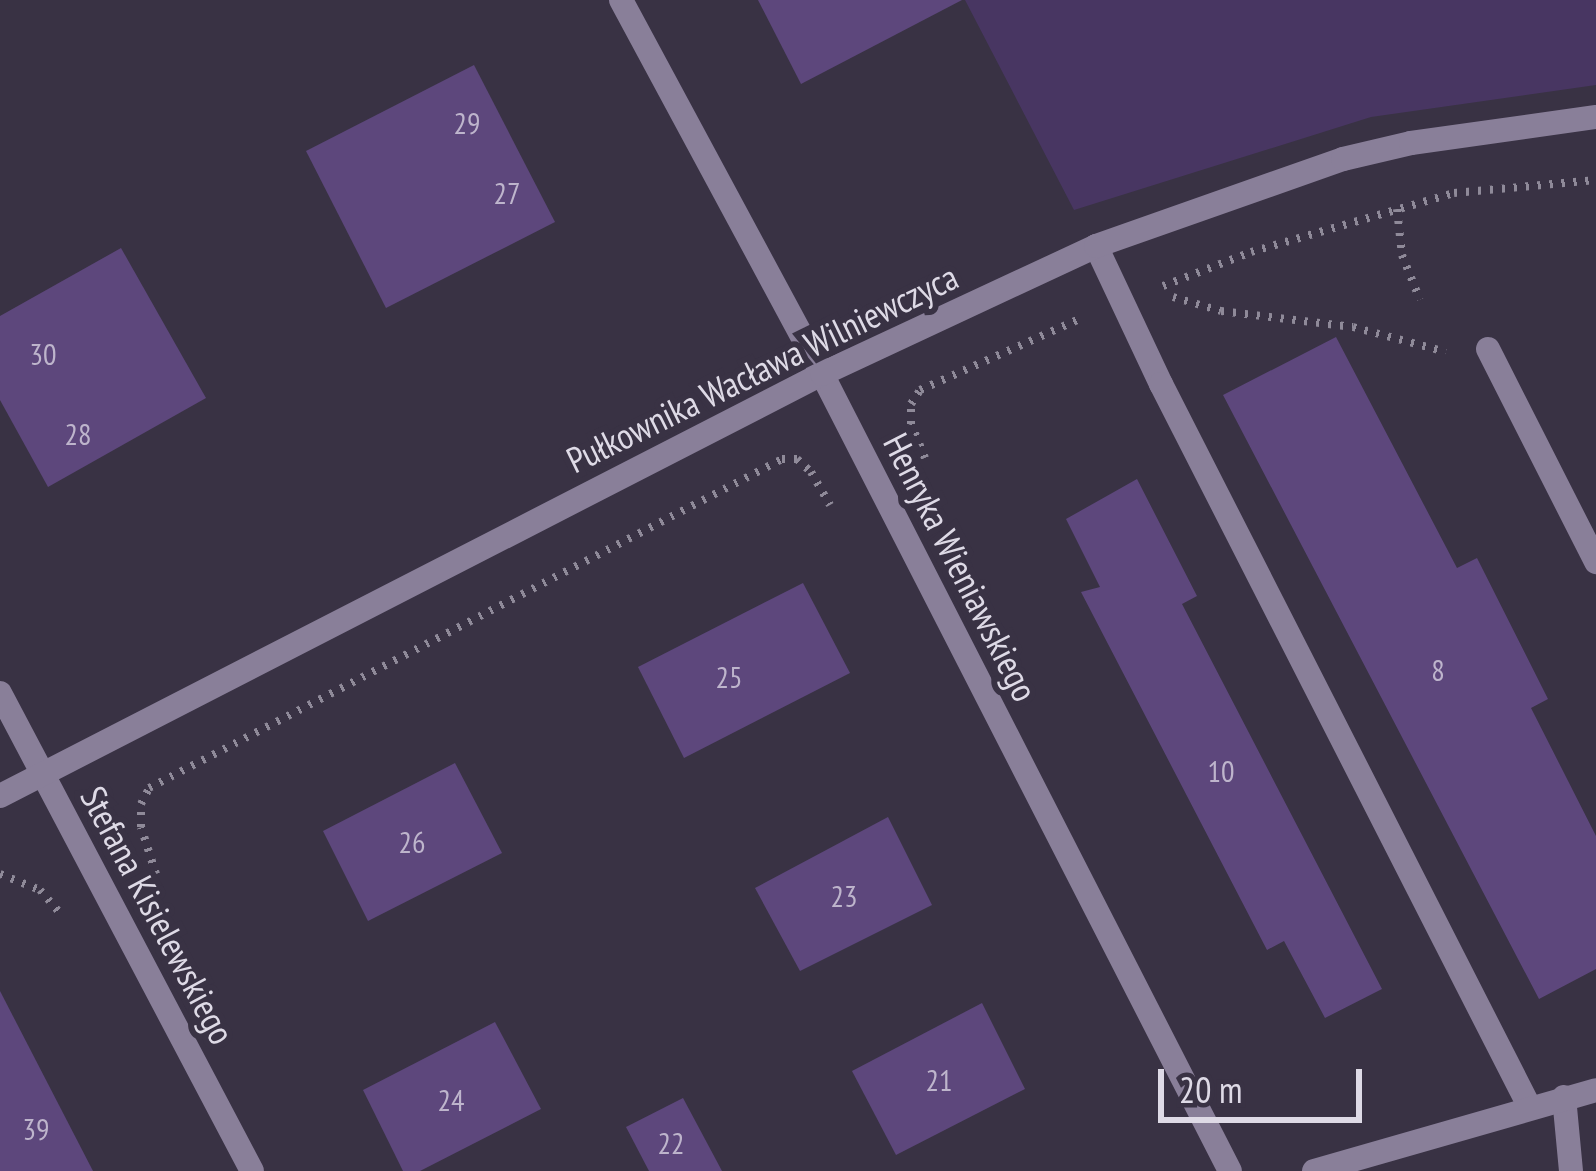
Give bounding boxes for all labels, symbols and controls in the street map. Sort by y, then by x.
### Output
house number: 29 [454,105,480,141]
house number: 27 [494,175,520,211]
street label: Pułkownika Wacława Wilniewczyca [559,254,965,482]
house number: 30 [30,336,56,372]
house number: 28 [65,416,91,452]
street label: Henryka Wieniawskiego [875,426,1047,708]
house number: 8 [1431,652,1445,688]
house number: 25 [716,659,742,695]
house number: 10 [1208,753,1234,789]
street label: Stefana Kisielewskiego [72,779,244,1051]
house number: 26 [399,824,425,860]
house number: 23 [831,878,857,914]
scale bar [1164,1045,1368,1119]
house number: 21 [926,1062,952,1098]
text: 20 m [1179,1066,1242,1113]
house number: 24 [438,1082,464,1118]
house number: 39 [23,1111,49,1147]
house number: 22 [658,1125,684,1161]

